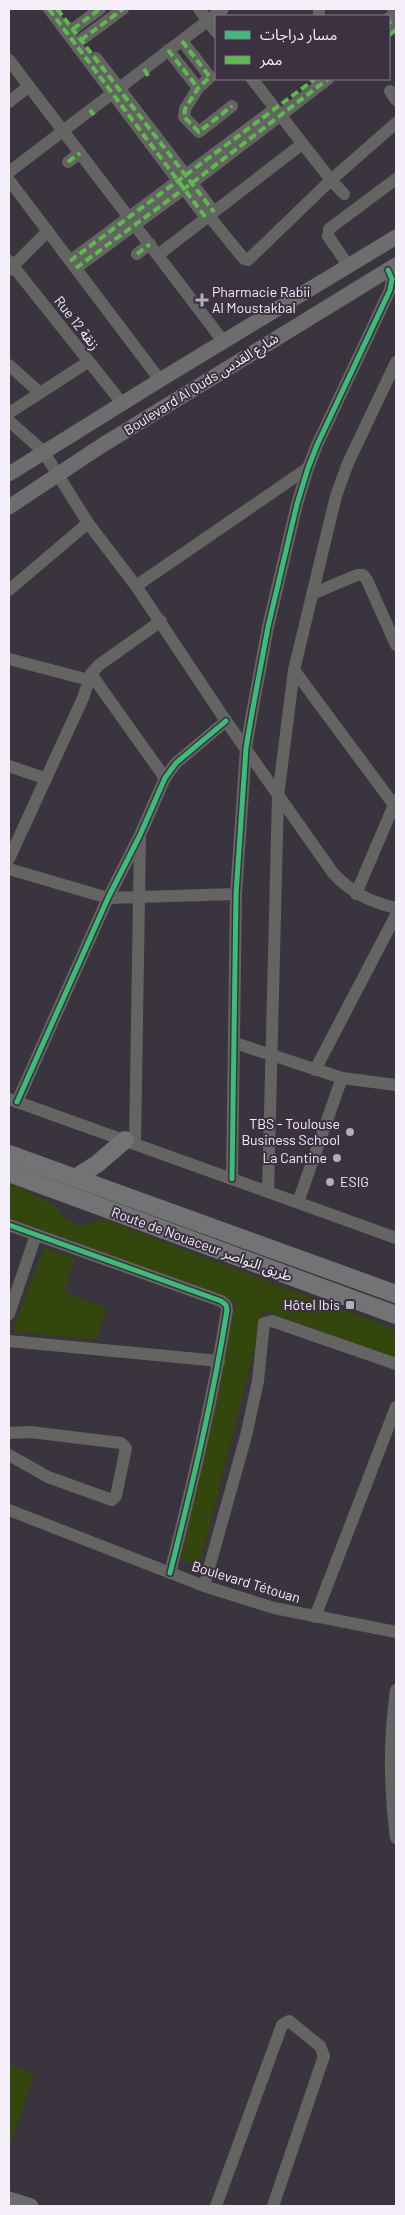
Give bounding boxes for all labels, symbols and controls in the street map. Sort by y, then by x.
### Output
legend [215,15,390,80]
text: مسار دراجات [260,25,337,44]
text: ممر [259,50,283,69]
place label: Pharmacie Rabii Al Moustakbal [212,283,310,316]
street label: Rue 12 زنقة [50,292,104,354]
marker: Pharmacie Rabii Al Moustakbal [196,294,208,306]
street label: Boulevard Al Quds شارع القدس [120,329,283,441]
place label: TBS - Toulouse Business School [241,1115,340,1148]
marker: TBS - Toulouse Business School [344,1126,356,1138]
place label: La Cantine [262,1149,327,1166]
marker: La Cantine [331,1152,343,1164]
place label: ESIG [340,1173,369,1190]
marker: ESIG [324,1176,336,1188]
street label: Route de Nouaceur طريق النواصر [109,1203,295,1286]
place label: Hôtel Ibis [283,1296,340,1313]
marker: Hôtel Ibis [344,1299,356,1311]
street label: Boulevard Tétouan [190,1557,302,1606]

